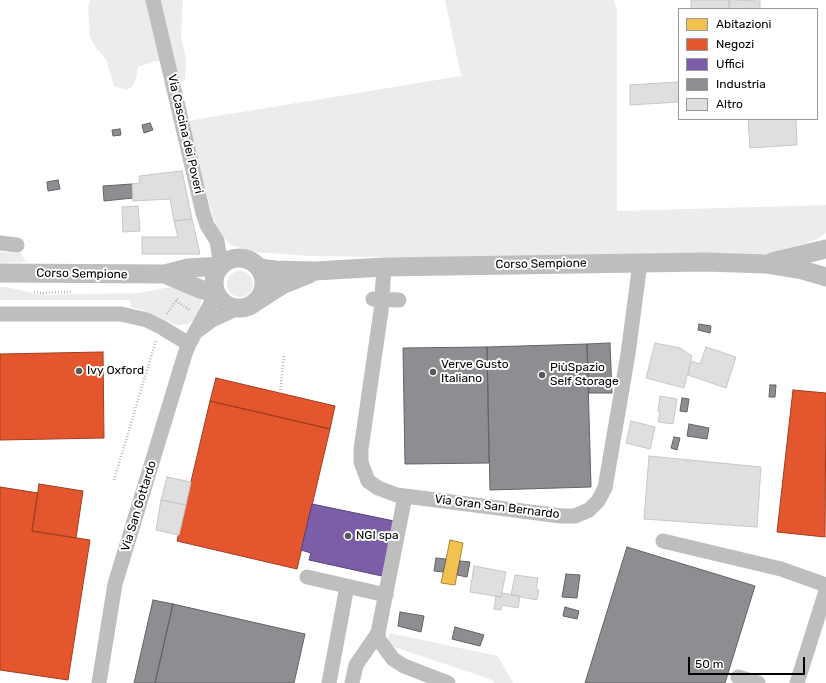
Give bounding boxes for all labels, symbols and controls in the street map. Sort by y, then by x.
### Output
legend [678,8,818,120]
text: Abitazioni [716,17,771,31]
text: Negozi [716,37,754,51]
text: Uffici [716,57,744,71]
street label: Via Cascina dei Poveri [164,73,206,195]
text: Industria [716,77,766,91]
text: Altro [716,97,743,111]
street label: Corso Sempione [495,256,587,272]
street label: Corso Sempione [36,266,128,282]
place label: Verve Gusto Italiano [441,358,509,386]
place label: PiùSpazio Self Storage [550,361,619,389]
place label: Ivy Oxford [87,364,144,378]
marker: Ivy Oxford [74,366,84,376]
marker: Verve Gusto Italiano [428,367,438,377]
marker: PiùSpazio Self Storage [537,370,547,380]
street label: Via San Gottardo [118,459,160,553]
street label: Via Gran San Bernardo [434,492,560,522]
place label: NGI spa [356,529,399,543]
marker: NGI spa [343,531,353,541]
scale bar [690,649,807,675]
text: 50 m [695,657,723,671]

